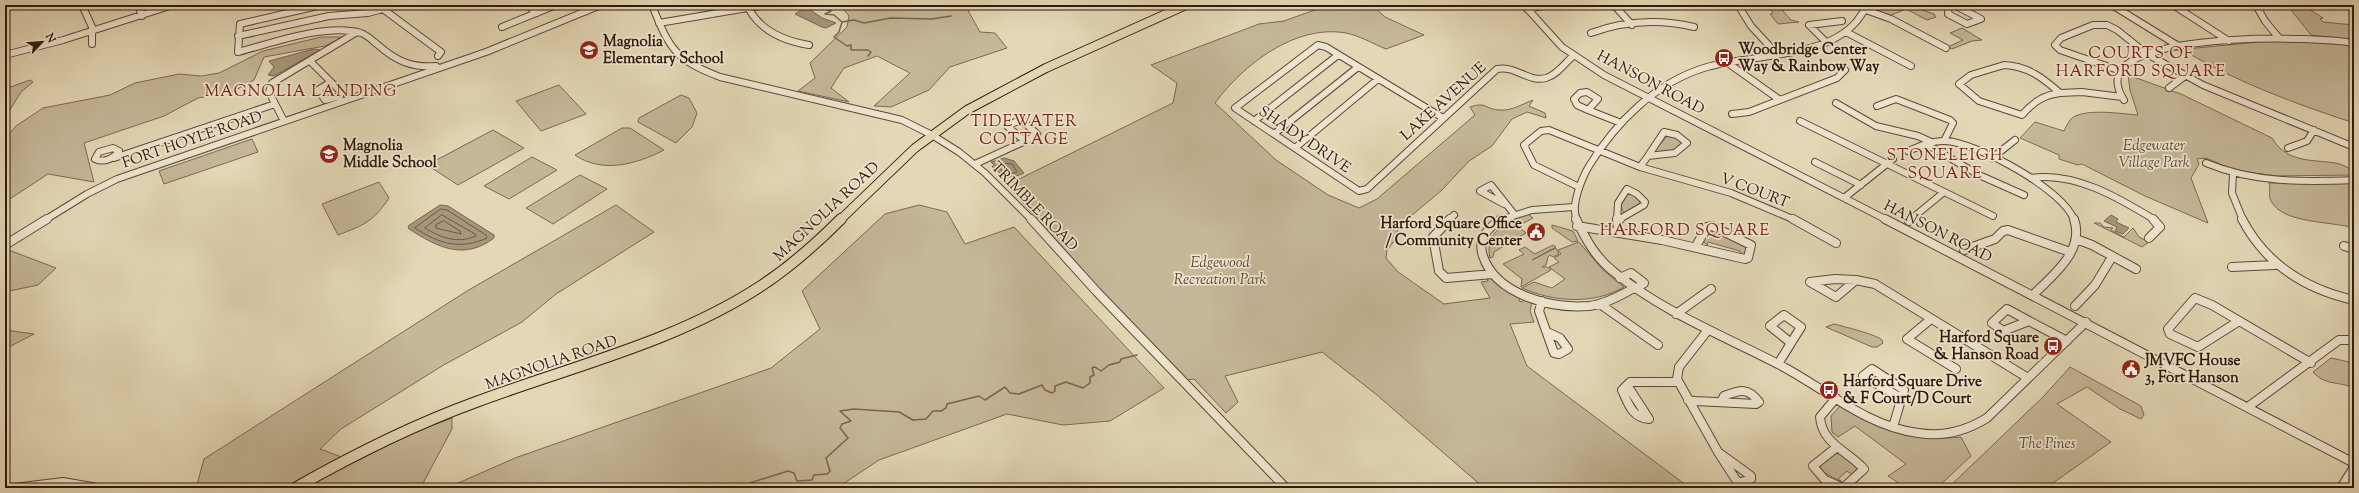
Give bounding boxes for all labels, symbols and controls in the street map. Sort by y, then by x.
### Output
north arrow [22,22,62,62]
text: N [41,30,59,46]
place label: Magnolia Elementary School [603,32,725,70]
school or university icon: Magnolia Elementary School [578,39,600,61]
place label: Woodbridge Center Way & Rainbow Way [1738,40,1880,78]
district label: COURTS OF HARFORD SQUARE [2056,43,2226,84]
street label: HANSON ROAD [1593,46,1708,121]
bus stop icon: Woodbridge Center Way & Rainbow Way [1713,47,1735,69]
street label: LAKE AVENUE [1397,58,1491,146]
district label: MAGNOLIA LANDING [205,81,397,104]
street label: SHADY DRIVE [1254,102,1354,179]
street label: FORT HOYLE ROAD [120,107,265,174]
district label: TIDEWATER COTTAGE [970,111,1078,152]
place label: Magnolia Middle School [343,136,438,174]
park label: Edgewater Village Park [2118,136,2190,174]
school or university icon: Magnolia Middle School [318,143,340,165]
district label: STONELEIGH SQUARE [1887,145,2003,186]
street label: MAGNOLIA ROAD [769,157,885,267]
street label: TRIMBLE ROAD [986,158,1082,257]
street label: V COURT [1717,169,1792,214]
street label: HANSON ROAD [1879,196,1995,269]
place label: Harford Square Office / Community Center [1380,214,1522,252]
district label: HARFORD SQUARE [1600,220,1770,243]
public building icon: Harford Square Office / Community Center [1525,221,1547,243]
park label: Edgewood Recreation Park [1174,253,1267,291]
place label: Harford Square & Hanson Road [1934,328,2040,366]
street label: MAGNOLIA ROAD [483,331,620,396]
bus stop icon: Harford Square & Hanson Road [2042,335,2064,357]
place label: JMVFC House 3, Fort Hanson [2144,351,2240,389]
public building icon: JMVFC House 3, Fort Hanson [2120,358,2142,380]
place label: Harford Square Drive & F Court/D Court [1843,372,1982,410]
bus stop icon: Harford Square Drive & F Court/D Court [1818,379,1840,401]
park label: The Pines [2019,434,2075,455]

